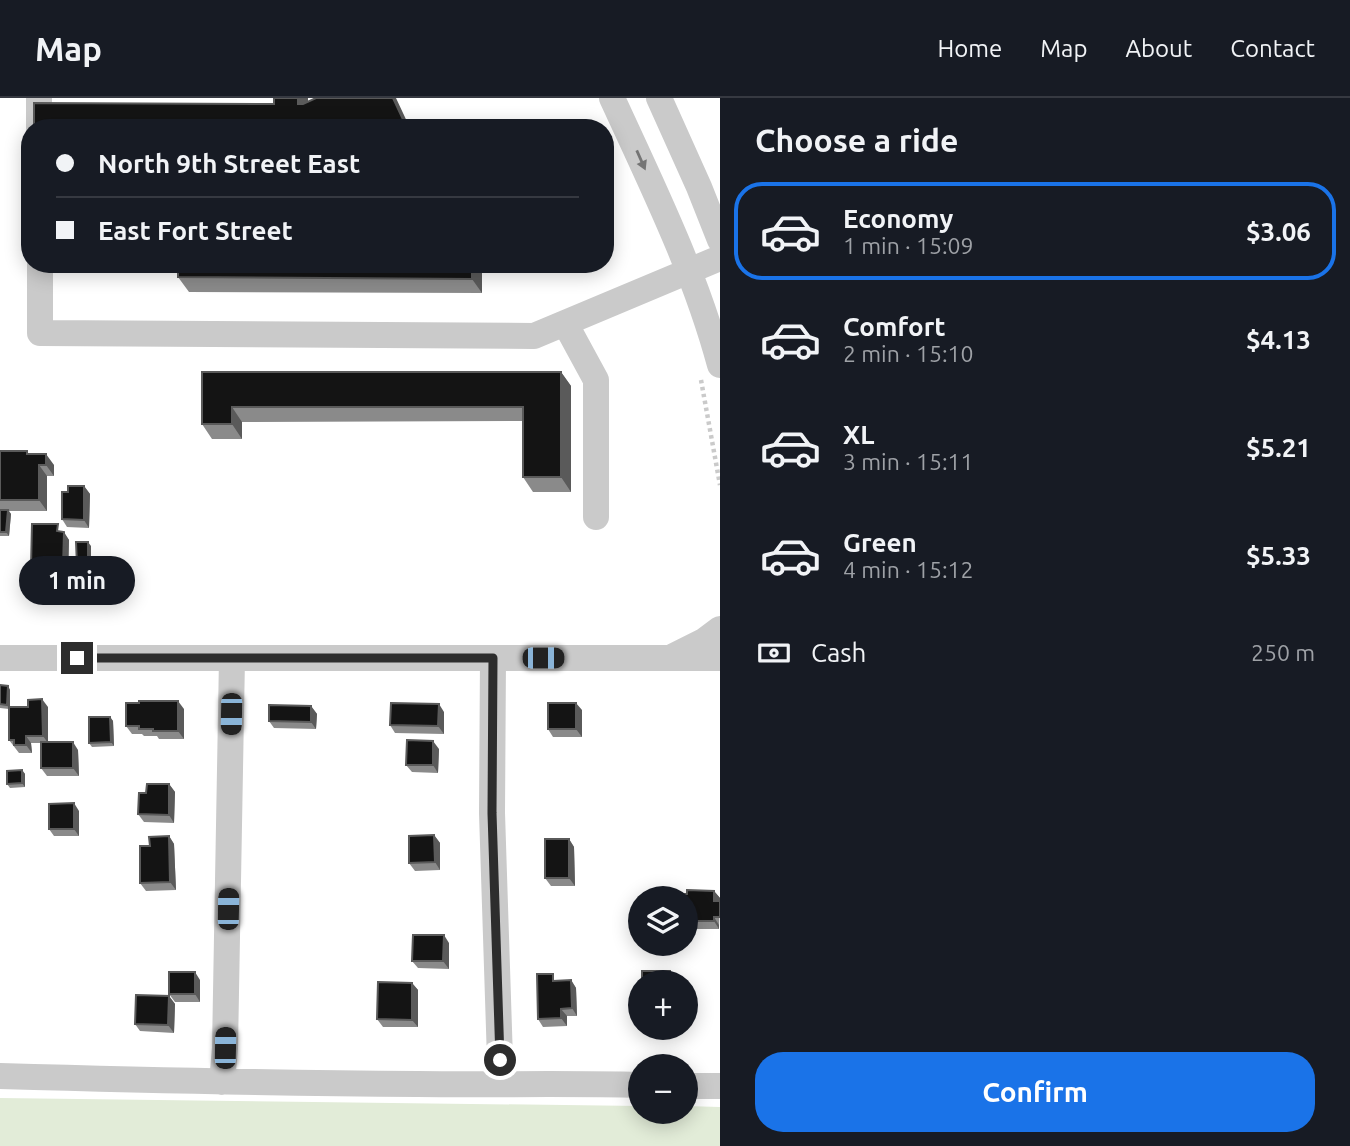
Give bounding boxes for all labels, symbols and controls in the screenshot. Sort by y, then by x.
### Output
text: Map [35,30,102,67]
text: Home [937,35,1002,62]
text: Map [1040,35,1087,62]
text: About [1125,35,1192,62]
text: Contact [1230,35,1315,62]
text: Choose a ride [755,122,958,158]
text: North 9th Street East [98,149,360,178]
one-way arrow [635,150,647,170]
icon: car [759,200,822,263]
text: Economy [843,204,953,233]
text: East Fort Street [98,216,293,245]
text: $3.06 [1246,217,1311,246]
text: 1 min · 15:09 [843,233,974,258]
icon: car [759,308,822,371]
text: Comfort [843,312,946,341]
text: $4.13 [1246,325,1311,354]
text: 2 min · 15:10 [843,341,974,366]
icon: car [759,416,822,479]
text: XL [843,420,874,449]
text: $5.21 [1246,433,1311,462]
text: 3 min · 15:11 [843,449,974,474]
icon: car [759,524,822,587]
text: Green [843,528,917,557]
text: $5.33 [1246,541,1311,570]
callout: 1 min [19,556,135,606]
text: 4 min · 15:12 [843,557,974,582]
text: 1 min [48,568,106,593]
icon: cash [755,634,793,672]
text: Cash [811,638,866,667]
text: 250 m [1251,640,1315,665]
route end [61,642,93,674]
car [523,648,565,669]
car [221,693,242,735]
map controls [628,886,698,1124]
button: layers [628,886,698,956]
car [218,888,239,930]
button: + [628,970,698,1040]
car [215,1027,236,1069]
route start [484,1044,516,1076]
button: Confirm [755,1052,1315,1132]
button: − [628,1054,698,1124]

